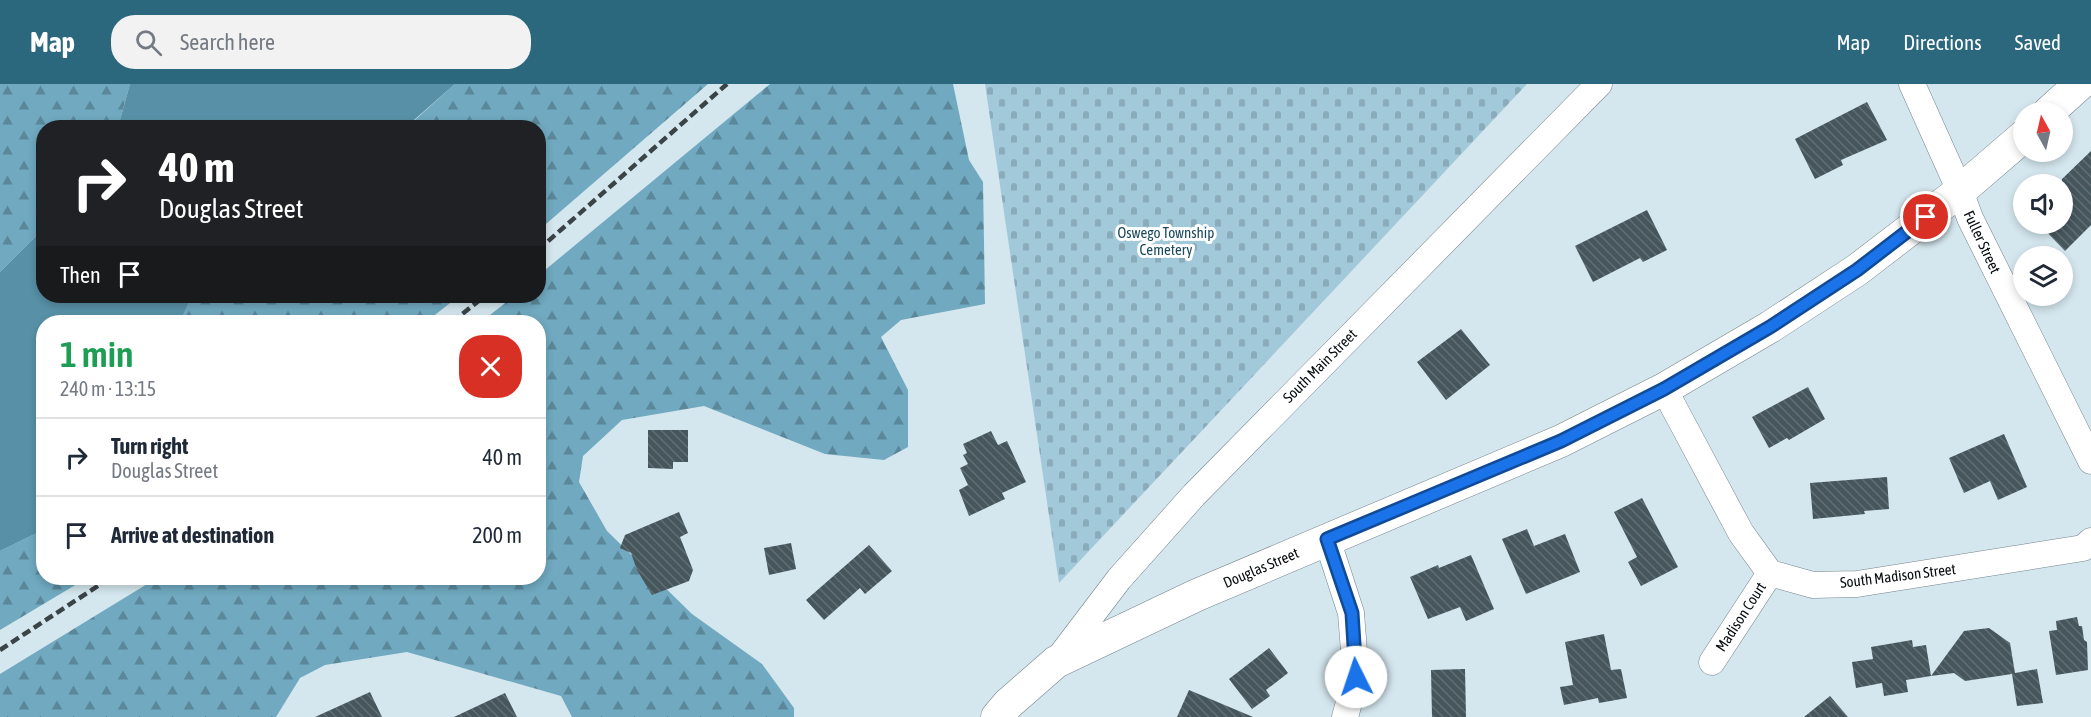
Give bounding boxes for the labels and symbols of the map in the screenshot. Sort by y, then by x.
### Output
north arrow [2013,102,2073,162]
pin [1900,191,1951,242]
street label: Fuller Street [1961,208,2004,276]
park label: Oswego Township Cemetery [1118,224,1214,258]
street label: South Main Street [1279,325,1360,406]
street label: Douglas Street [1220,544,1301,591]
street label: South Madison Street [1839,560,1957,591]
street label: Madison Court [1712,579,1769,654]
position arrow [1324,645,1388,709]

